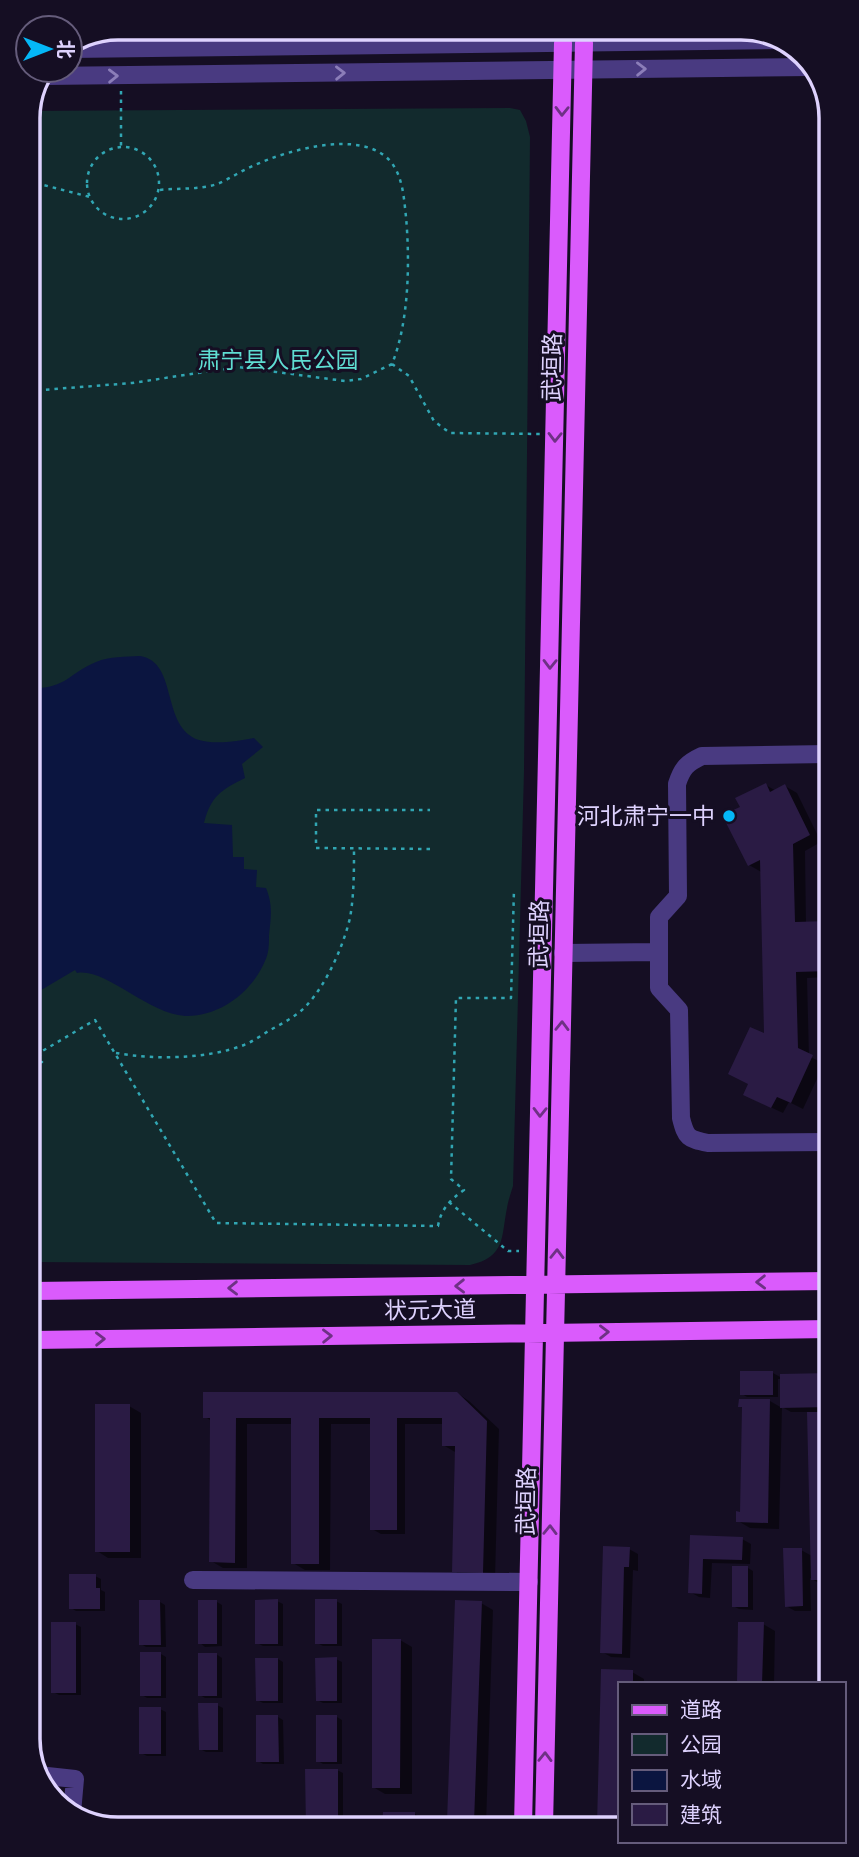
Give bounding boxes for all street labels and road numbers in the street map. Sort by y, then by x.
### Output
street label: 武垣路 [537,332,567,402]
street label: 武垣路 [524,899,554,969]
street label: 状元大道 [384,1295,476,1325]
street label: 武垣路 [511,1466,541,1536]

